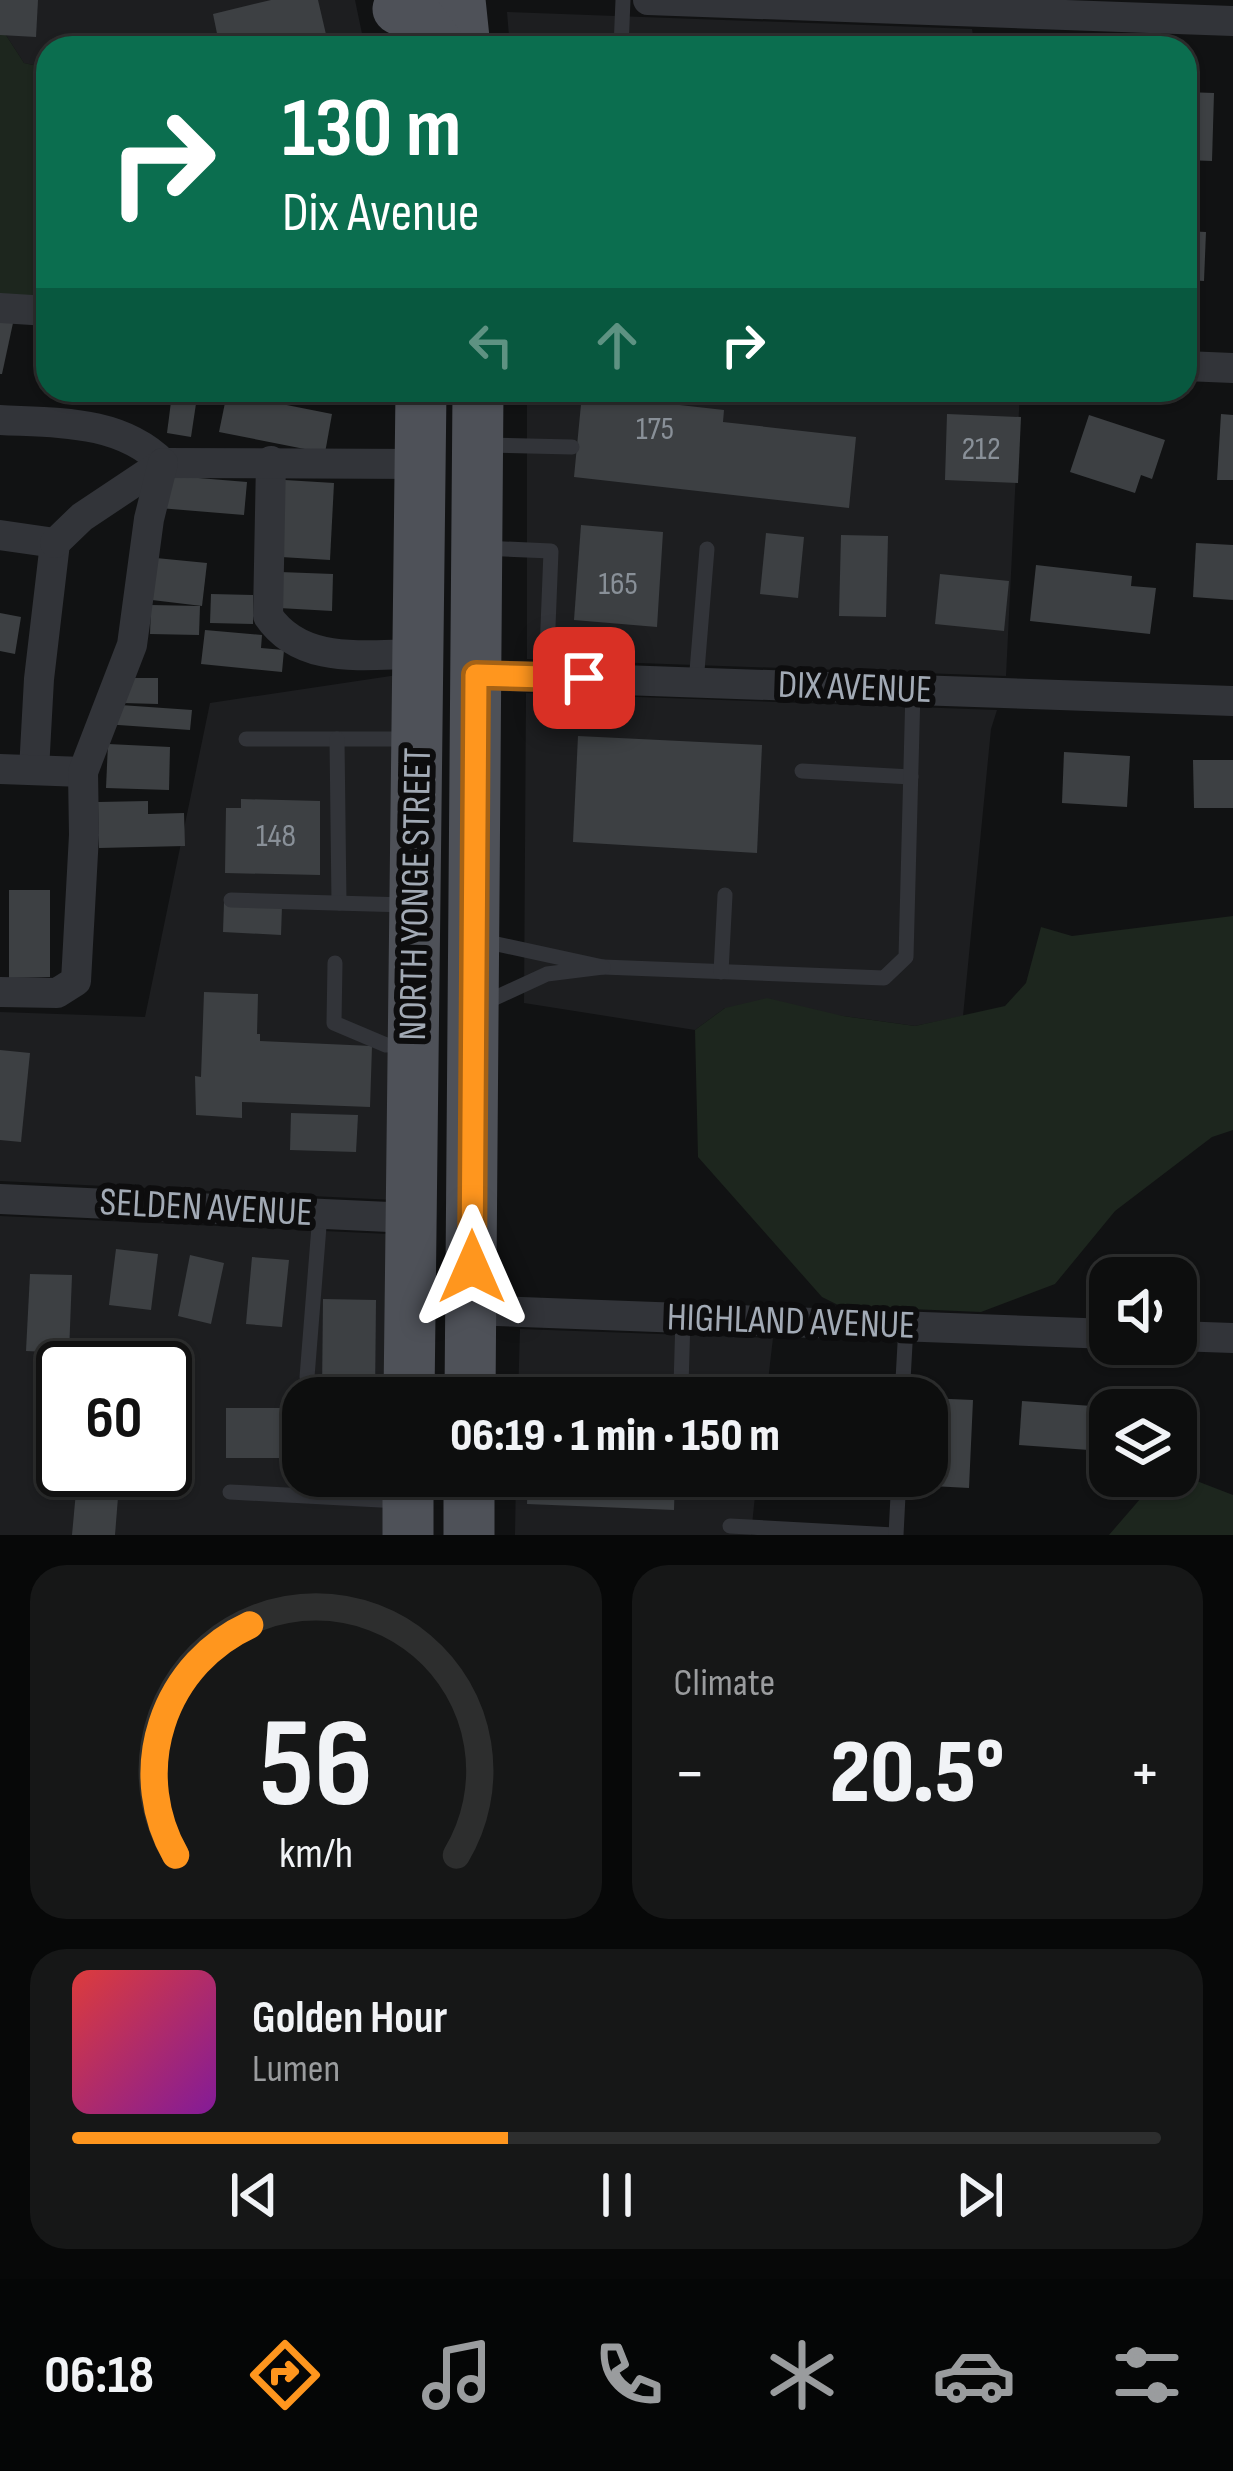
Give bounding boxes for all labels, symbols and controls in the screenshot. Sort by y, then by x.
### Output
text: 130 m [282,79,461,180]
icon: right [84,84,240,240]
text: Dix Avenue [282,181,479,246]
icon: left [458,312,524,378]
icon: ahead [584,312,650,378]
icon: right [710,312,776,378]
house number: 175 [636,409,674,449]
house number: 212 [961,429,1001,469]
house number: 165 [598,564,638,604]
pin [533,627,635,729]
icon: arrive [551,645,617,711]
street label: DIX AVENUE [777,662,933,714]
street label: NORTH YONGE STREET [390,747,442,1041]
house number: 148 [256,816,296,856]
street label: SELDEN AVENUE [98,1179,314,1237]
position arrow [409,1204,535,1330]
map controls [1089,1257,1197,1497]
button: sound [1089,1257,1197,1365]
street label: HIGHLAND AVENUE [666,1294,916,1350]
speed limit sign: 60 [36,1341,192,1497]
button: layers [1089,1389,1197,1497]
text: 06:19 · 1 min · 150 m [450,1409,780,1464]
text: Climate [674,1660,775,1707]
text: 56 [259,1692,373,1841]
text: 20.5° [830,1720,1005,1828]
text: − [674,1735,706,1814]
text: + [1129,1735,1161,1814]
text: km/h [279,1828,353,1880]
text: Golden Hour [252,1991,447,2046]
text: Lumen [252,2046,340,2093]
icon: previous [221,2162,287,2228]
icon: pause [584,2162,650,2228]
icon: next [947,2162,1013,2228]
icon: directions [243,2333,327,2417]
icon: music [415,2333,499,2417]
icon: phone [587,2333,671,2417]
icon: climate [760,2333,844,2417]
icon: car [932,2333,1016,2417]
icon: filters [1105,2333,1189,2417]
text: 06:18 [44,2343,154,2408]

